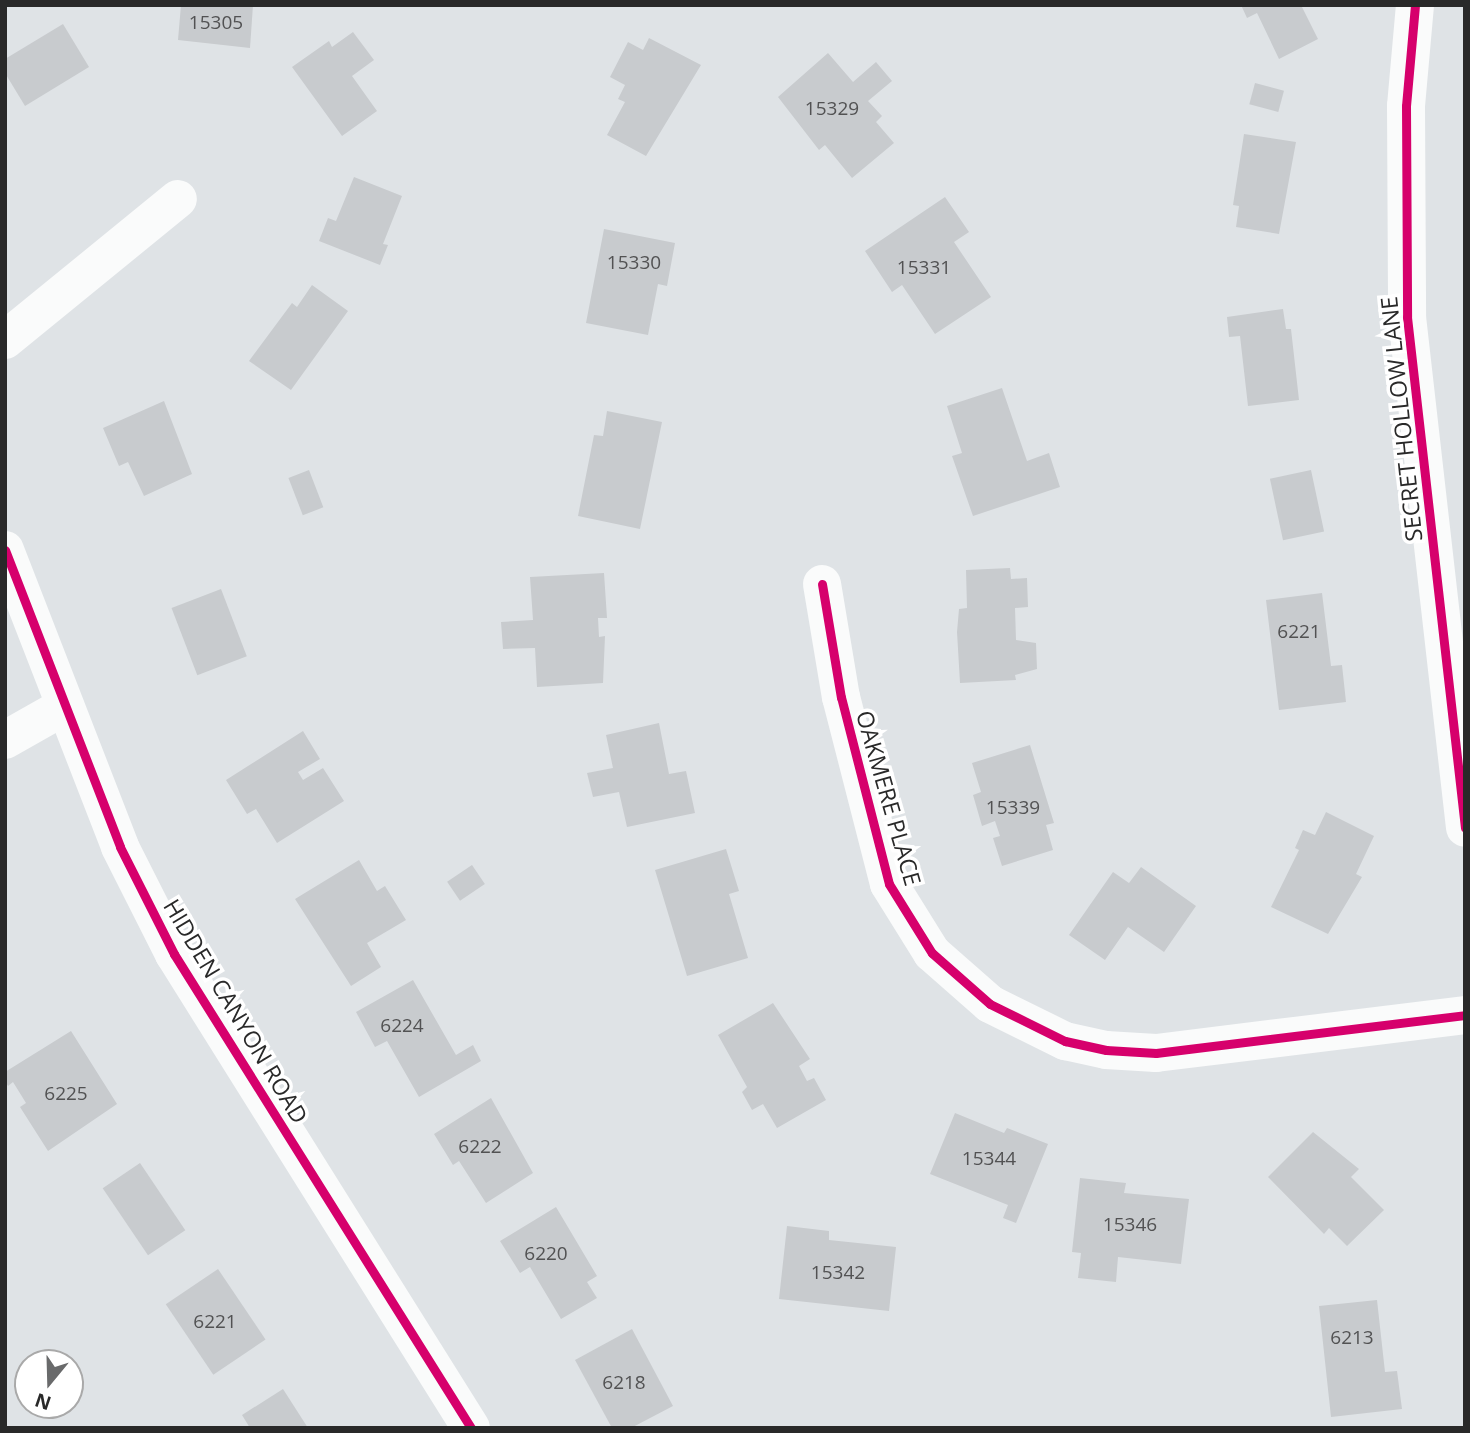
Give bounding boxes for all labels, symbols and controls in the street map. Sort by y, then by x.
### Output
house number: 15305 [189,12,243,34]
house number: 15329 [805,98,859,120]
house number: 15330 [607,252,661,274]
house number: 15331 [897,257,951,279]
street label: SECRET HOLLOW LANE [1374,295,1428,543]
house number: 6221 [1277,621,1321,643]
street label: OAKMERE PLACE [851,707,927,889]
house number: 15339 [986,797,1040,819]
street label: HIDDEN CANYON ROAD [158,894,314,1128]
house number: 6224 [380,1015,424,1037]
house number: 6225 [44,1083,88,1105]
house number: 6222 [458,1136,502,1158]
house number: 15344 [962,1148,1016,1170]
house number: 15346 [1103,1214,1157,1236]
house number: 6220 [524,1243,568,1265]
house number: 15342 [811,1262,865,1284]
house number: 6221 [193,1311,237,1333]
house number: 6213 [1330,1327,1374,1349]
north arrow [14,1349,84,1419]
house number: 6218 [602,1372,646,1394]
text: N [31,1387,54,1417]

